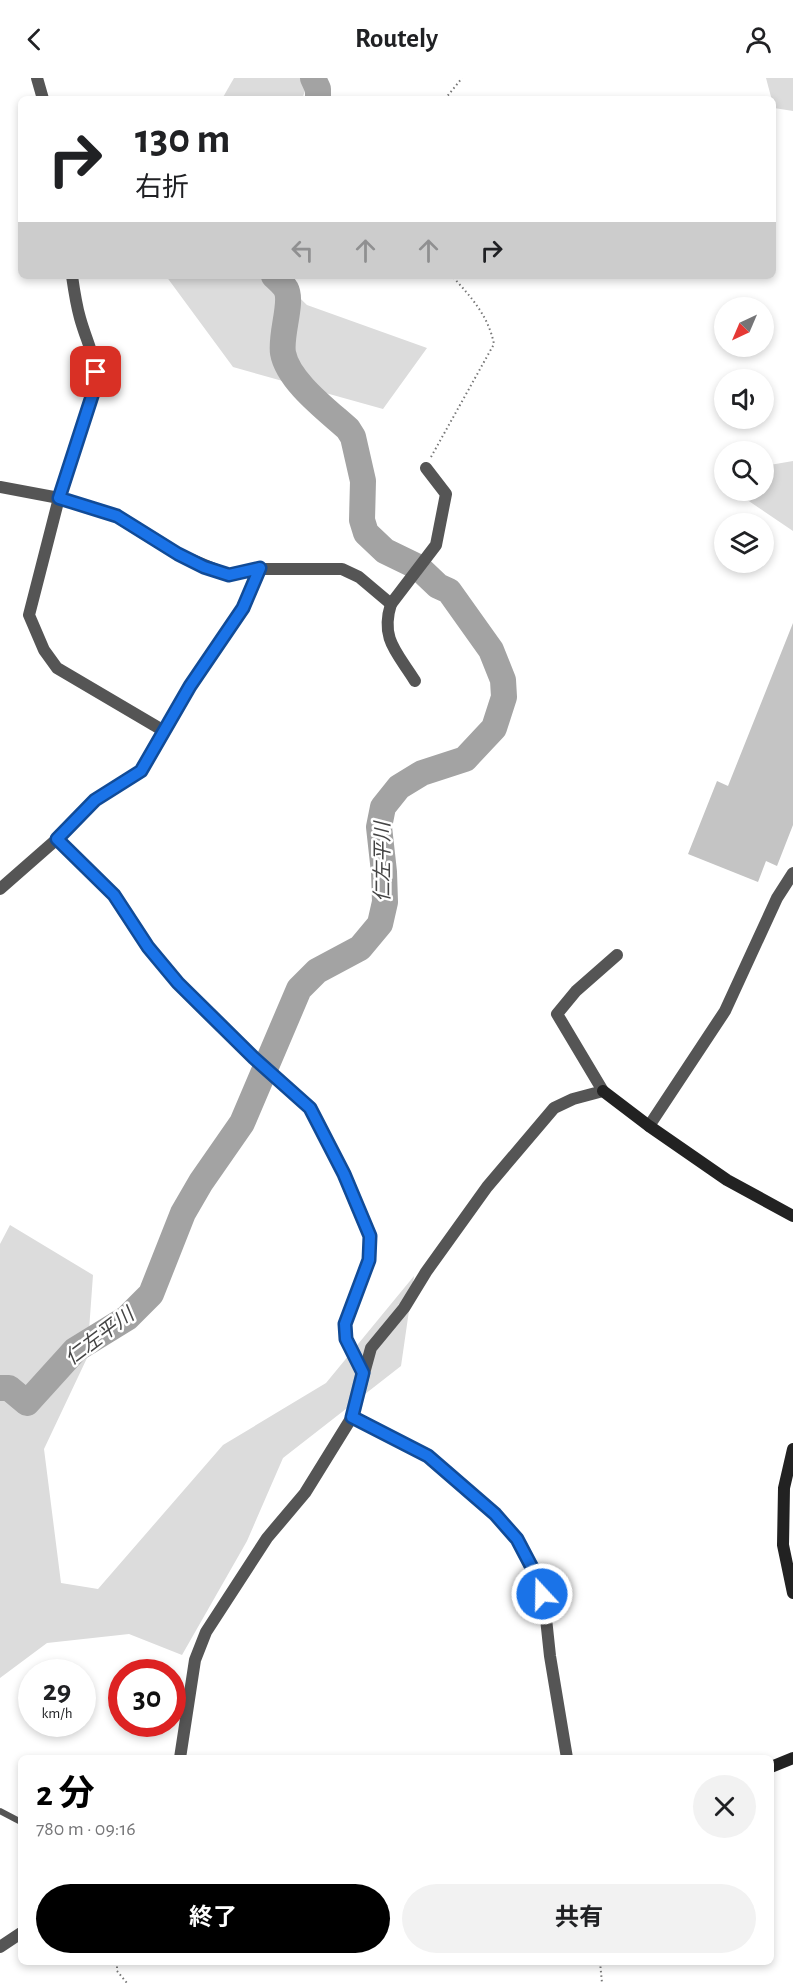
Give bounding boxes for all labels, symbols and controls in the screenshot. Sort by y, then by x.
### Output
icon: back [18,23,51,56]
icon: person [742,23,775,56]
text: Routely [355,25,438,52]
text: 130 m [135,118,230,160]
icon: right [36,120,114,198]
text: 右折 [135,174,189,201]
icon: left [286,234,319,267]
icon: ahead [349,234,382,267]
icon: ahead [412,234,445,267]
icon: right [475,234,508,267]
north arrow [714,297,774,357]
map controls [714,297,774,573]
pin [70,346,121,397]
icon: arrive [79,355,112,388]
button: sound [714,369,774,429]
button: search [714,441,774,501]
button: layers [714,513,774,573]
water label: 仁左平川 [372,820,393,902]
water label: 仁左平川 [61,1303,139,1369]
position arrow [510,1562,574,1626]
speed limit sign: 30 [108,1659,186,1737]
text: 29 [43,1676,71,1706]
text: km/h [42,1706,72,1721]
button: close [693,1775,756,1838]
text: 2 分 [36,1776,94,1812]
text: 780 m · 09:16 [36,1819,136,1839]
button: 終了 [36,1884,390,1953]
button: 共有 [402,1884,756,1953]

